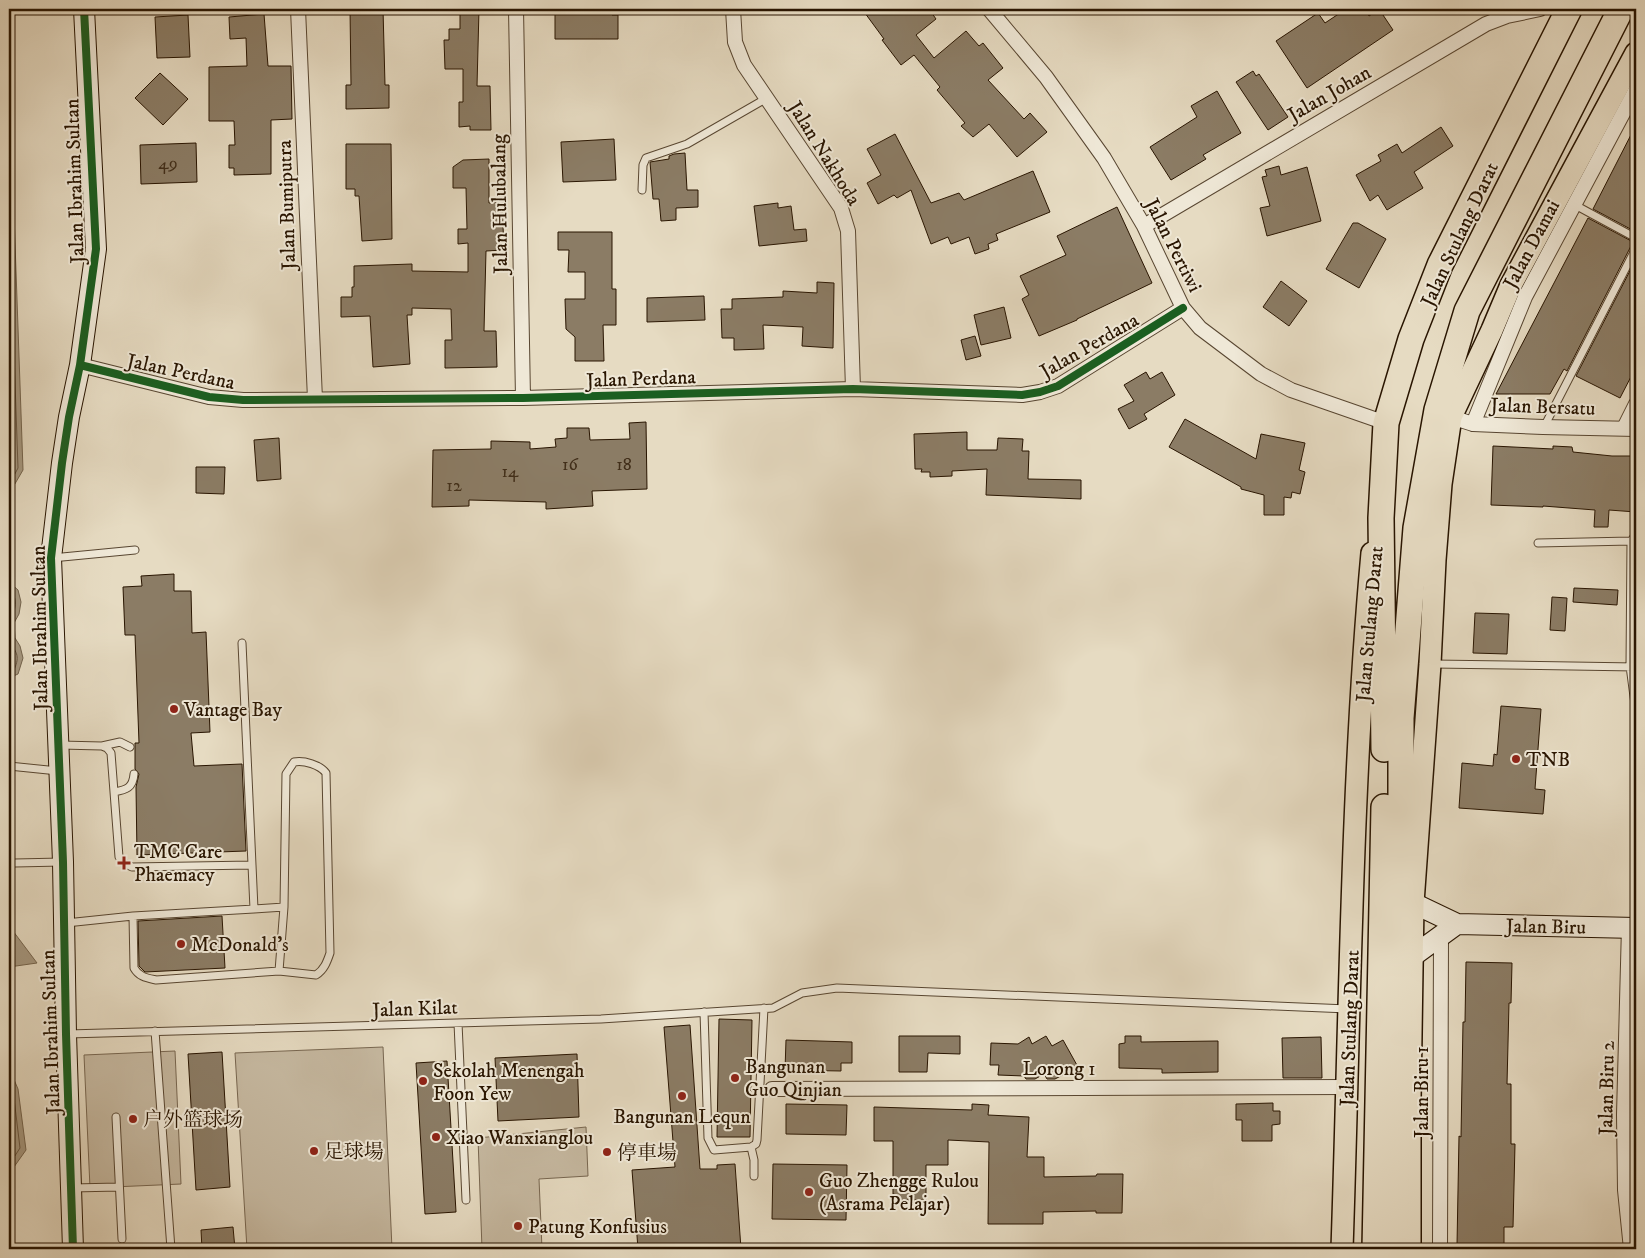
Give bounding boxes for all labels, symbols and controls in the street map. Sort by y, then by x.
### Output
street label: Jalan Johan [1282,60,1376,129]
street label: Jalan Nakhoda [781,95,866,211]
street label: Jalan Ibrahim Sultan [60,97,91,266]
street label: Jalan Hulubalang [487,134,514,276]
street label: Jalan Bumiputra [273,139,302,272]
house number: 49 [158,153,178,175]
street label: Jalan Stulang Darat [1415,158,1505,313]
street label: Jalan Pertiwi [1137,193,1207,297]
street label: Jalan Damai [1497,196,1566,295]
street label: Jalan Perdana [1034,308,1144,386]
street label: Jalan Perdana [122,348,237,396]
street label: Jalan Perdana [584,365,697,394]
street label: Jalan Bersatu [1488,393,1596,422]
house number: 16 [562,454,579,476]
house number: 18 [616,454,632,476]
house number: 14 [502,461,519,483]
house number: 12 [446,475,462,497]
street label: Jalan Ibrahim Sultan [27,545,54,713]
street label: Jalan Stulang Darat [1351,545,1390,705]
place label: Vantage Bay [183,698,283,723]
marker: Vantage Bay [168,703,180,715]
place label: TNB [1526,748,1570,773]
marker: TNB [1510,753,1522,765]
place label: TMC Care Phaemacy [134,840,222,888]
marker: TMC Care Phaemacy [118,857,130,869]
street label: Jalan Biru [1504,914,1586,941]
place label: McDonald's [191,933,289,958]
marker: McDonald's [175,938,187,950]
street label: Jalan Ibrahim Sultan [36,948,67,1117]
street label: Jalan Stulang Darat [1335,949,1366,1109]
street label: Jalan Kilat [370,996,458,1024]
street label: Jalan Biru 2 [1594,1041,1621,1137]
street label: Jalan Biru 1 [1410,1046,1435,1140]
place label: Bangunan Guo Qinjian [745,1055,843,1103]
street label: Lorong 1 [1022,1057,1096,1082]
place label: Sekolah Menengah Foon Yew [433,1059,585,1107]
marker: Bangunan Guo Qinjian [729,1072,741,1084]
marker: Sekolah Menengah Foon Yew [417,1075,429,1087]
marker: Bangunan Lequn [676,1090,688,1102]
place label: Bangunan Lequn [613,1105,751,1130]
place label: 户外篮球场 [143,1108,243,1133]
marker: 户外篮球场 [127,1113,139,1125]
place label: Xiao Wanxianglou [446,1126,593,1151]
marker: Xiao Wanxianglou [430,1131,442,1143]
place label: 足球場 [324,1140,384,1165]
place label: 停車場 [617,1141,677,1166]
marker: 足球場 [308,1145,320,1157]
marker: 停車場 [601,1146,613,1158]
place label: Guo Zhengge Rulou (Asrama Pelajar) [819,1169,979,1217]
marker: Guo Zhengge Rulou (Asrama Pelajar) [803,1186,815,1198]
place label: Patung Konfusius [528,1215,667,1240]
marker: Patung Konfusius [512,1220,524,1232]

